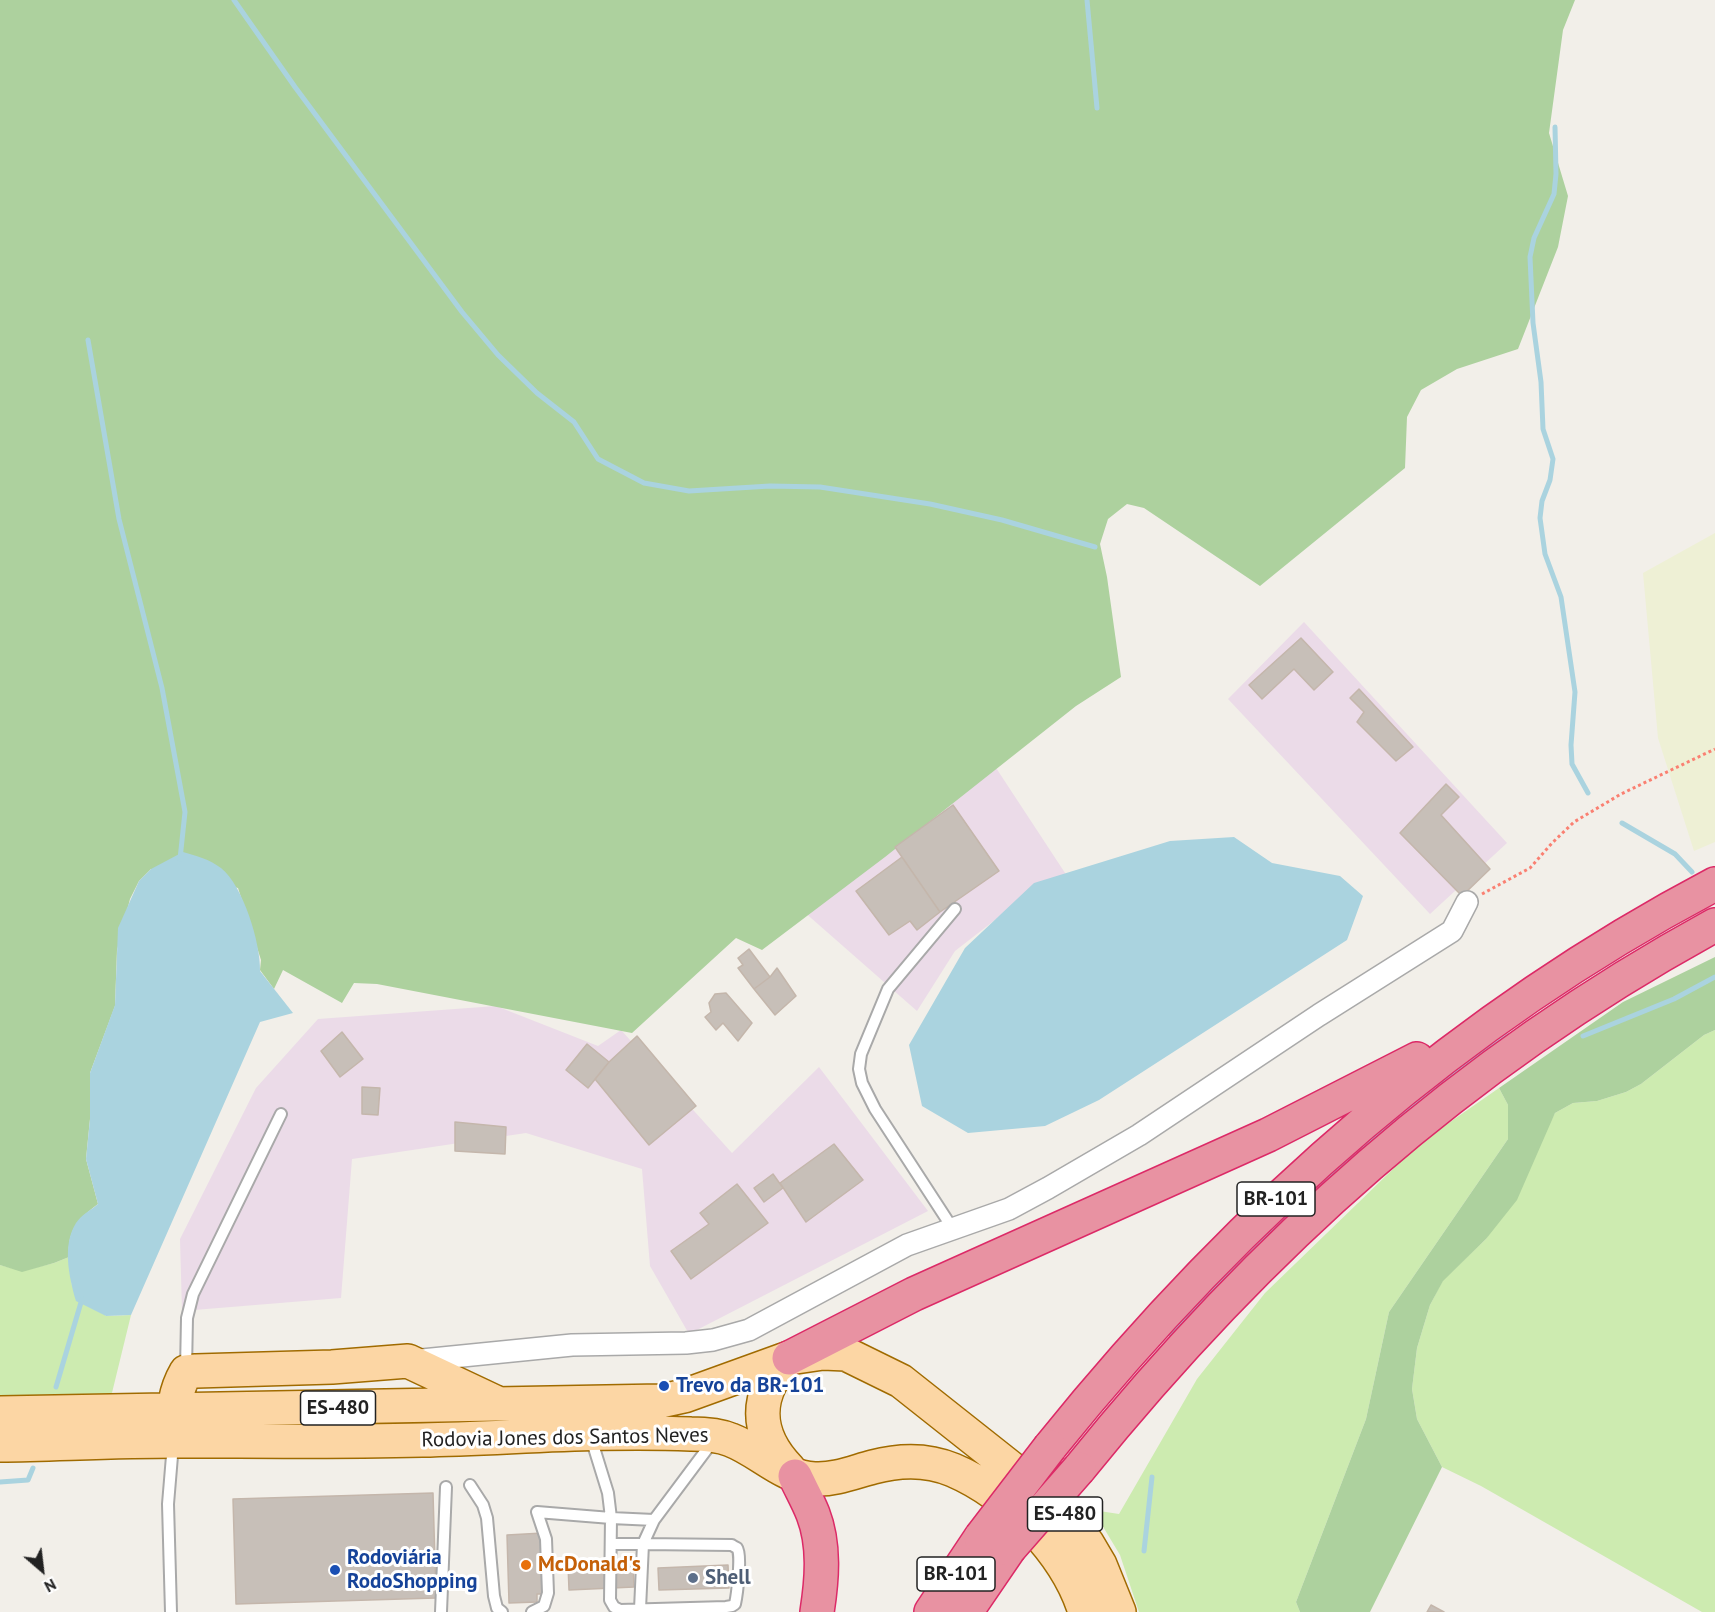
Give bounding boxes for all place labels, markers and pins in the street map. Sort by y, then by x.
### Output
place label: Trevo da BR-101 [676,1373,824,1399]
marker: Trevo da BR-101 [657,1379,671,1393]
place label: Rodoviária RodoShopping [347,1545,477,1595]
place label: McDonald's [538,1552,641,1578]
marker: McDonald's [519,1558,533,1572]
marker: Rodoviária RodoShopping [328,1563,342,1577]
place label: Shell [705,1565,751,1591]
marker: Shell [686,1571,700,1585]

